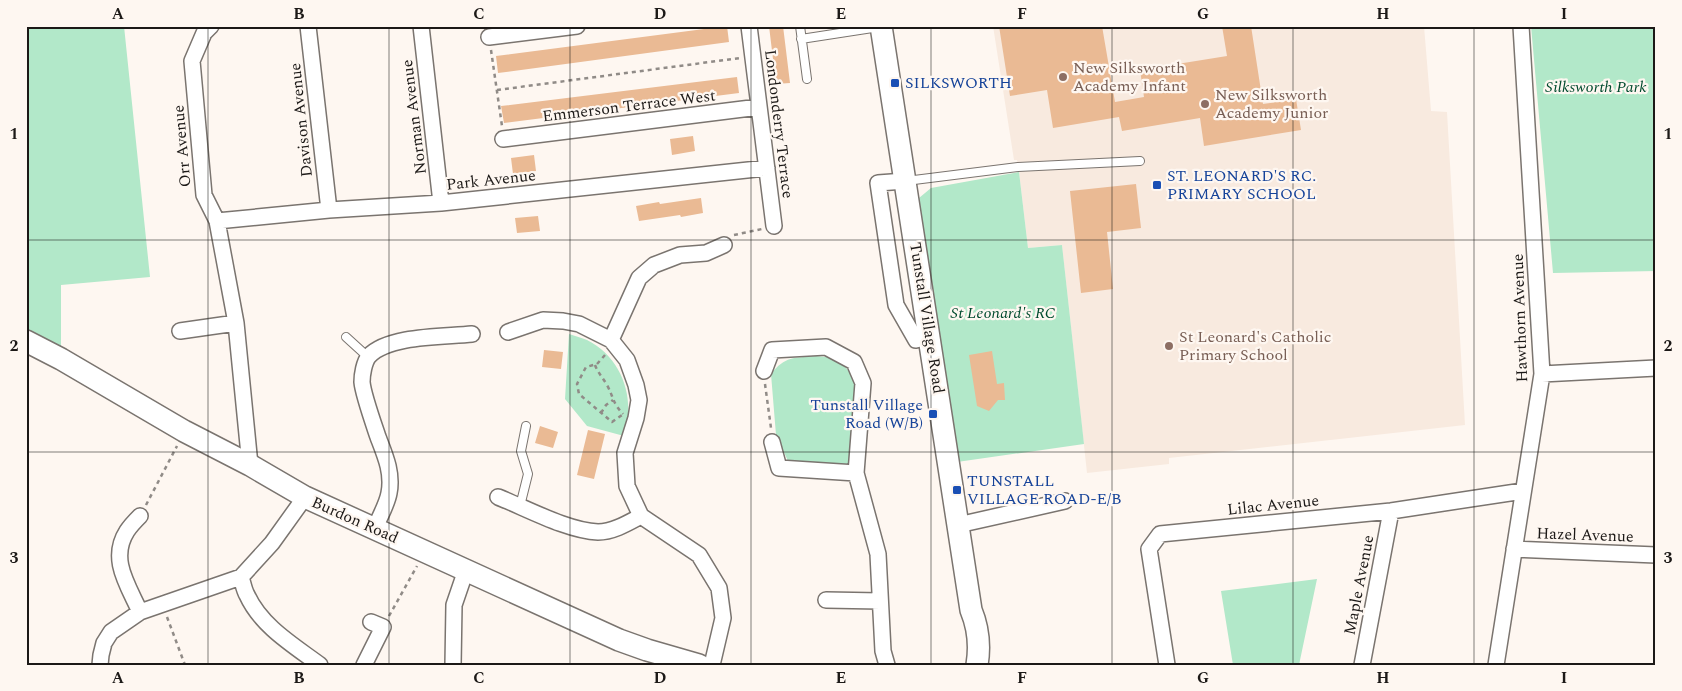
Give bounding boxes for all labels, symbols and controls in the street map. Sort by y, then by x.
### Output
text: A [112,2,125,26]
text: B [293,2,305,26]
text: C [473,2,485,26]
text: D [654,2,667,26]
text: E [836,2,846,26]
text: F [1017,2,1027,26]
text: G [1197,2,1209,26]
text: H [1376,2,1390,26]
text: I [1561,2,1567,26]
street label: Londonderry Terrace [758,48,800,200]
place label: New Silksworth Academy Infant [1073,56,1186,98]
street label: Norman Avenue [395,58,433,176]
street label: Davison Avenue [283,62,319,178]
place label: SILKSWORTH [905,71,1012,95]
marker: New Silksworth Academy Infant [1057,71,1069,83]
park label: Silksworth Park [1545,75,1647,99]
marker: SILKSWORTH [889,77,901,89]
street label: Emmerson Terrace West [541,83,717,129]
place label: New Silksworth Academy Junior [1215,83,1328,125]
marker: New Silksworth Academy Junior [1199,98,1211,110]
street label: Orr Avenue [166,104,198,188]
text: 1 [10,122,18,146]
text: 1 [1664,122,1672,146]
street label: Park Avenue [445,163,537,197]
place label: ST. LEONARD'S RC. PRIMARY SCHOOL [1167,164,1316,206]
marker: ST. LEONARD'S RC. PRIMARY SCHOOL [1151,179,1163,191]
street label: Tunstall Village Road [903,241,951,395]
street label: Hawthorn Avenue [1506,253,1534,383]
park label: St Leonard's RC [950,301,1056,325]
place label: St Leonard's Catholic Primary School [1179,325,1332,367]
text: 2 [10,334,19,358]
text: 2 [1664,334,1673,358]
marker: St Leonard's Catholic Primary School [1163,340,1175,352]
place label: Tunstall Village Road (W/B) [810,393,923,435]
marker: Tunstall Village Road (W/B) [927,408,939,420]
place label: TUNSTALL VILLAGE ROAD-E/B [967,469,1121,511]
marker: TUNSTALL VILLAGE ROAD-E/B [951,484,963,496]
street label: Lilac Avenue [1226,488,1320,522]
street label: Burdon Road [308,490,402,550]
street label: Hazel Avenue [1536,521,1634,549]
street label: Maple Avenue [1338,533,1380,637]
text: 3 [10,546,19,570]
text: 3 [1664,546,1673,570]
text: A [112,666,125,690]
text: B [293,666,305,690]
text: C [473,666,485,690]
text: D [654,666,667,690]
text: E [836,666,846,690]
text: F [1017,666,1027,690]
text: G [1197,666,1209,690]
text: H [1376,666,1390,690]
text: I [1561,666,1567,690]

